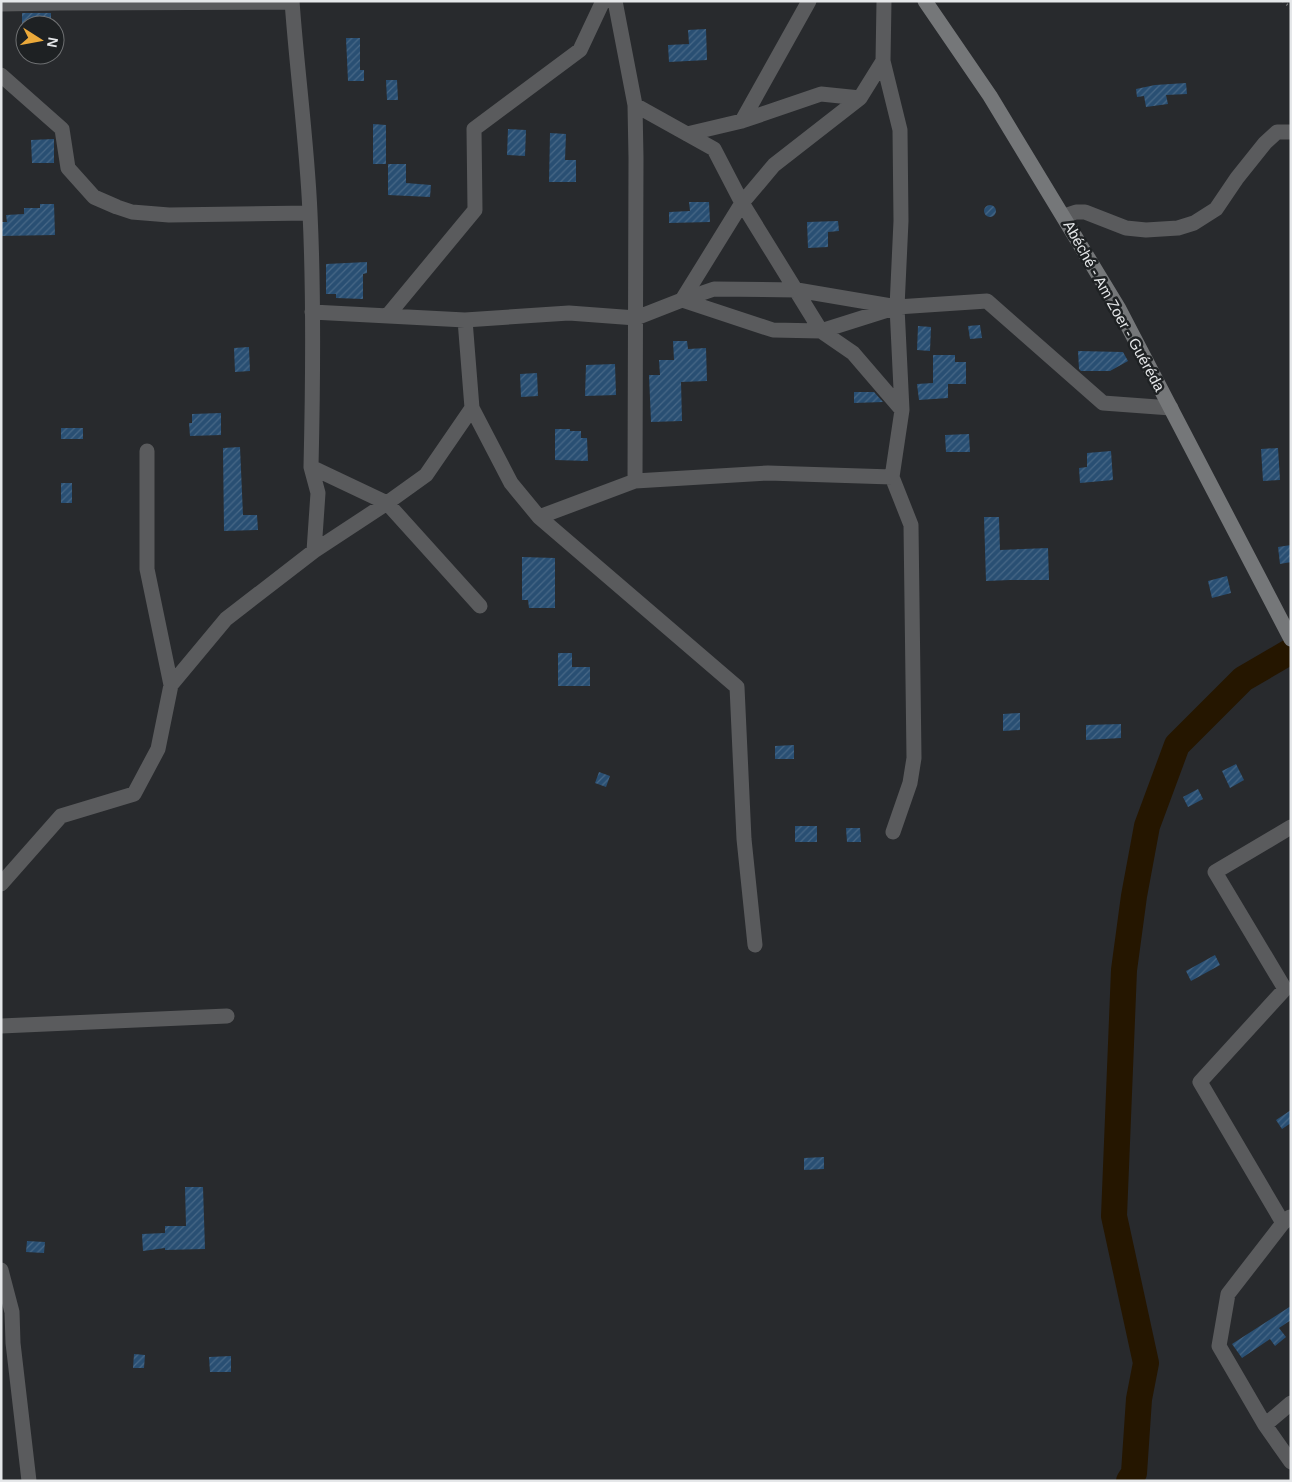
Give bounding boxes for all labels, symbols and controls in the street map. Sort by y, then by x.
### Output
north arrow [15,15,65,65]
text: N [44,36,62,49]
street label: Abéché - Am Zoer - Guéréda [1060,217,1169,395]

